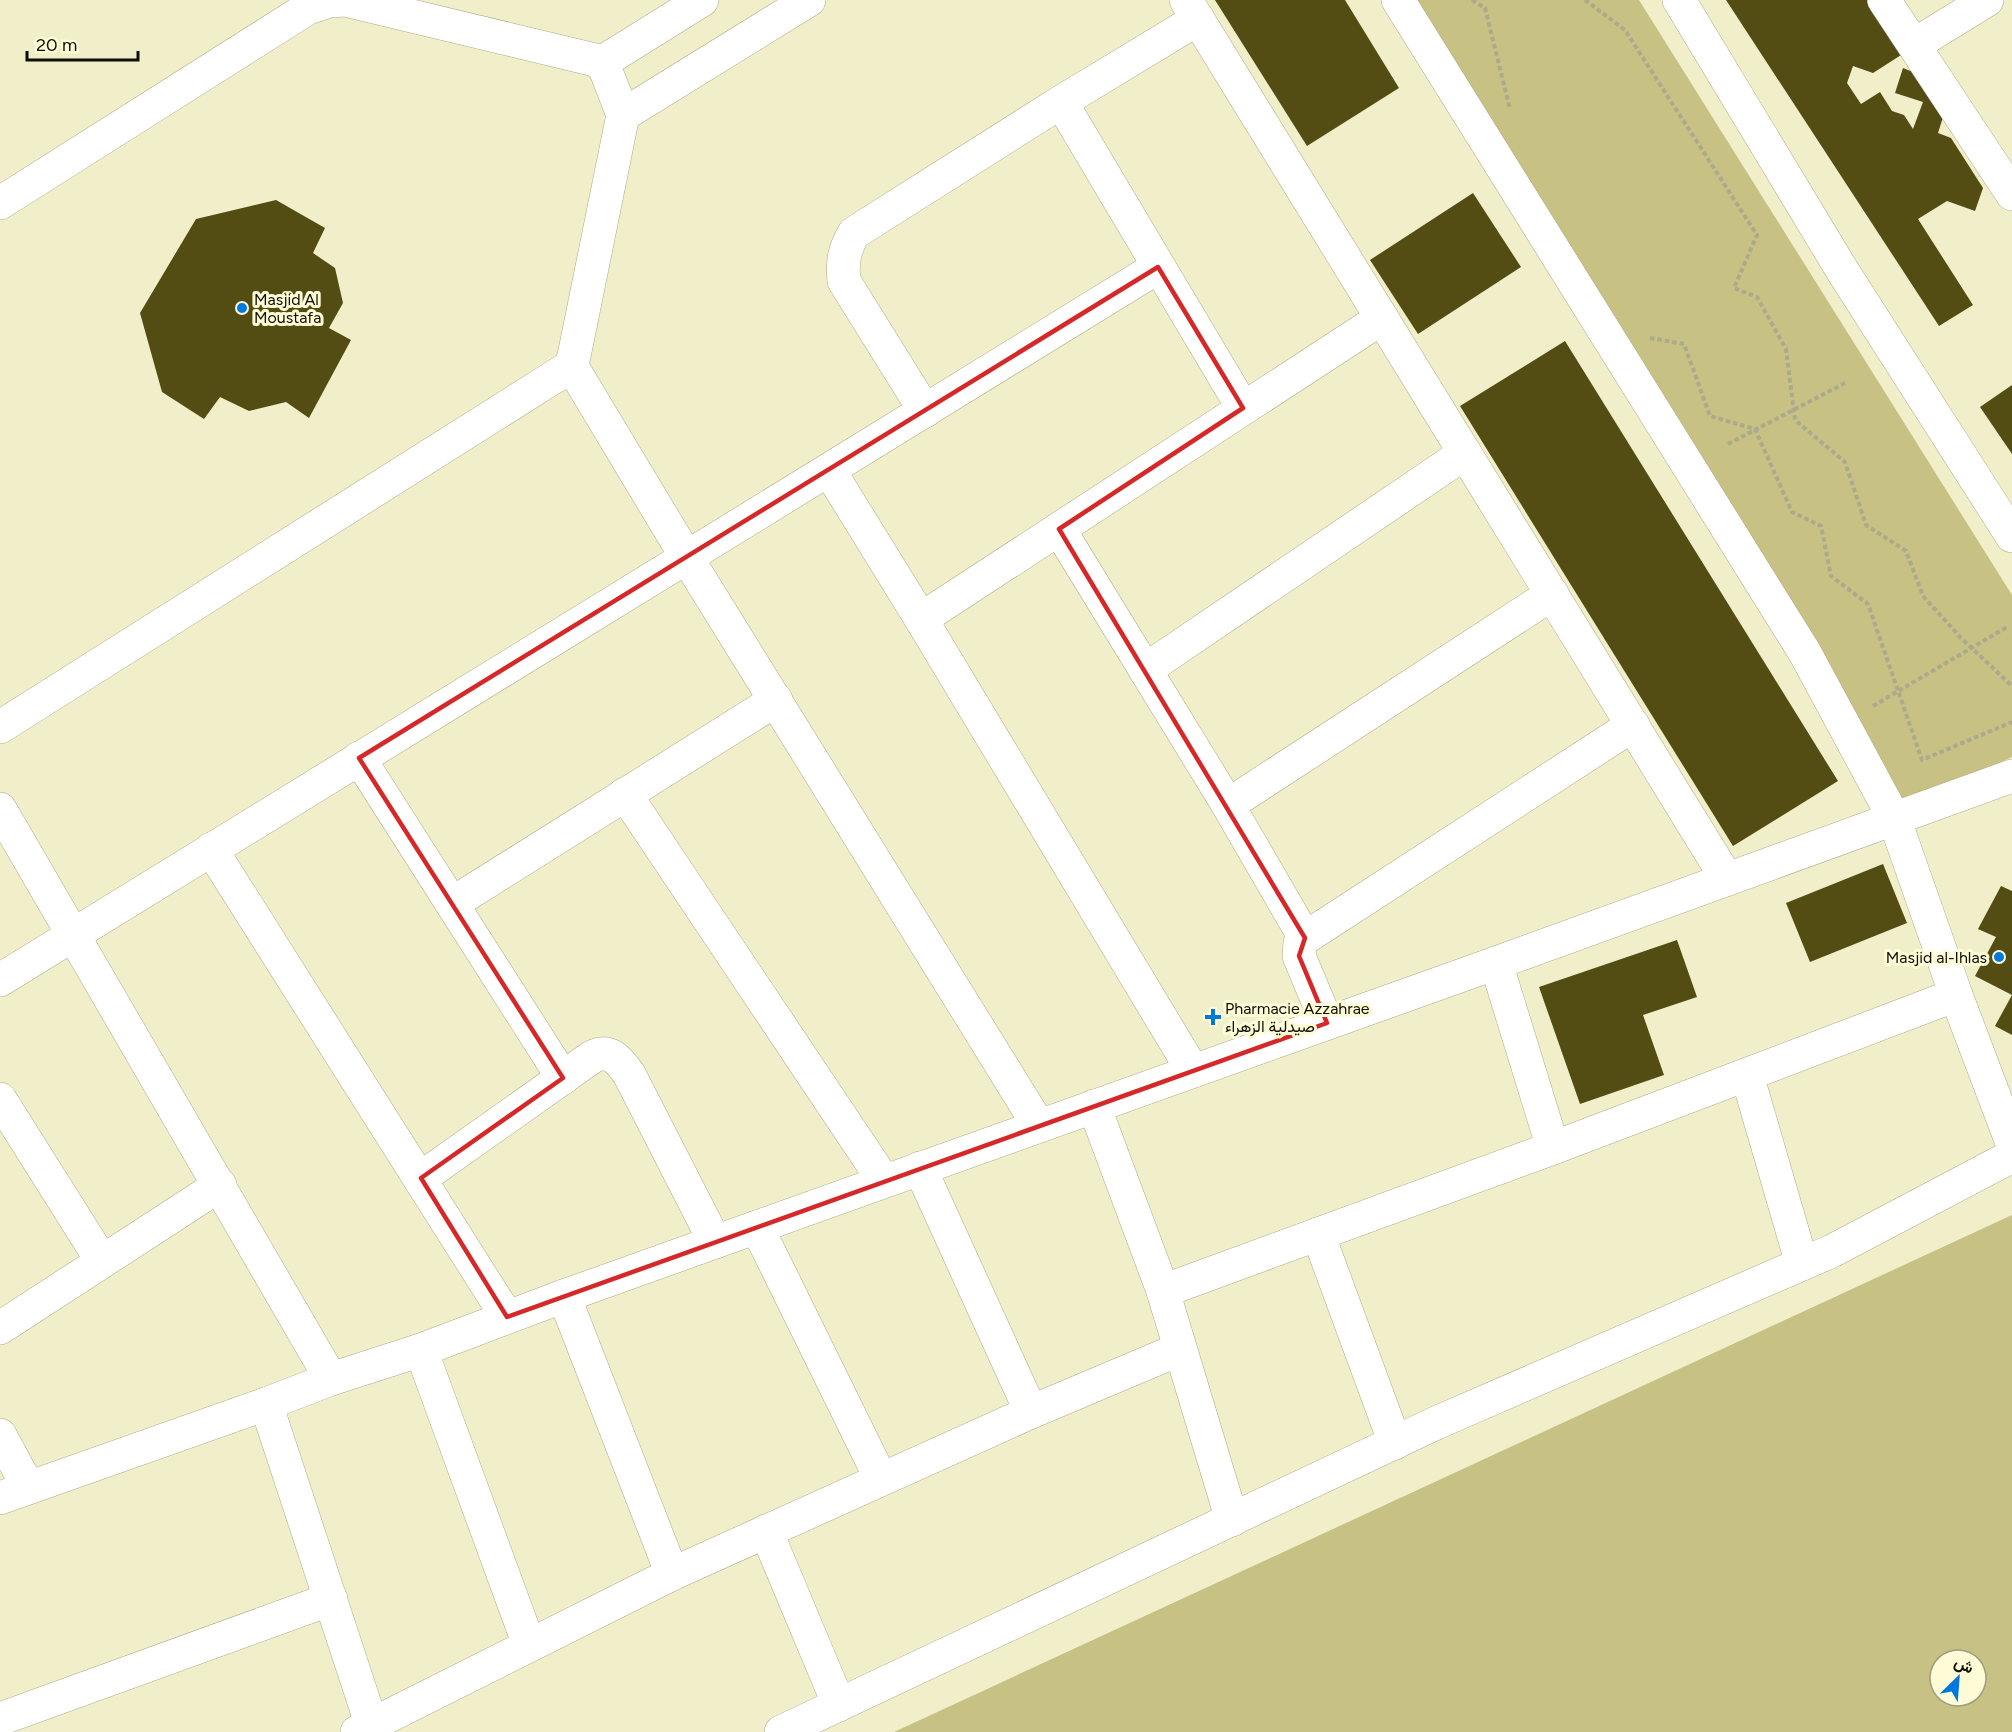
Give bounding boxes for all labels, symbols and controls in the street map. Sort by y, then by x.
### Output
scale bar [27,24,138,62]
text: 20 m [36,34,77,56]
place label: Masjid Al Moustafa [254,290,321,327]
marker: Masjid Al Moustafa [235,301,249,315]
place label: Masjid al-Ihlas [1886,948,1987,967]
marker: Masjid al-Ihlas [1992,950,2006,964]
place label: Pharmacie Azzahrae صيدلية الزهراء [1225,999,1370,1037]
marker: Pharmacie Azzahrae صيدلية الزهراء [1206,1010,1220,1024]
north arrow [1928,1648,1988,1708]
text: ش [1951,1652,1977,1678]

